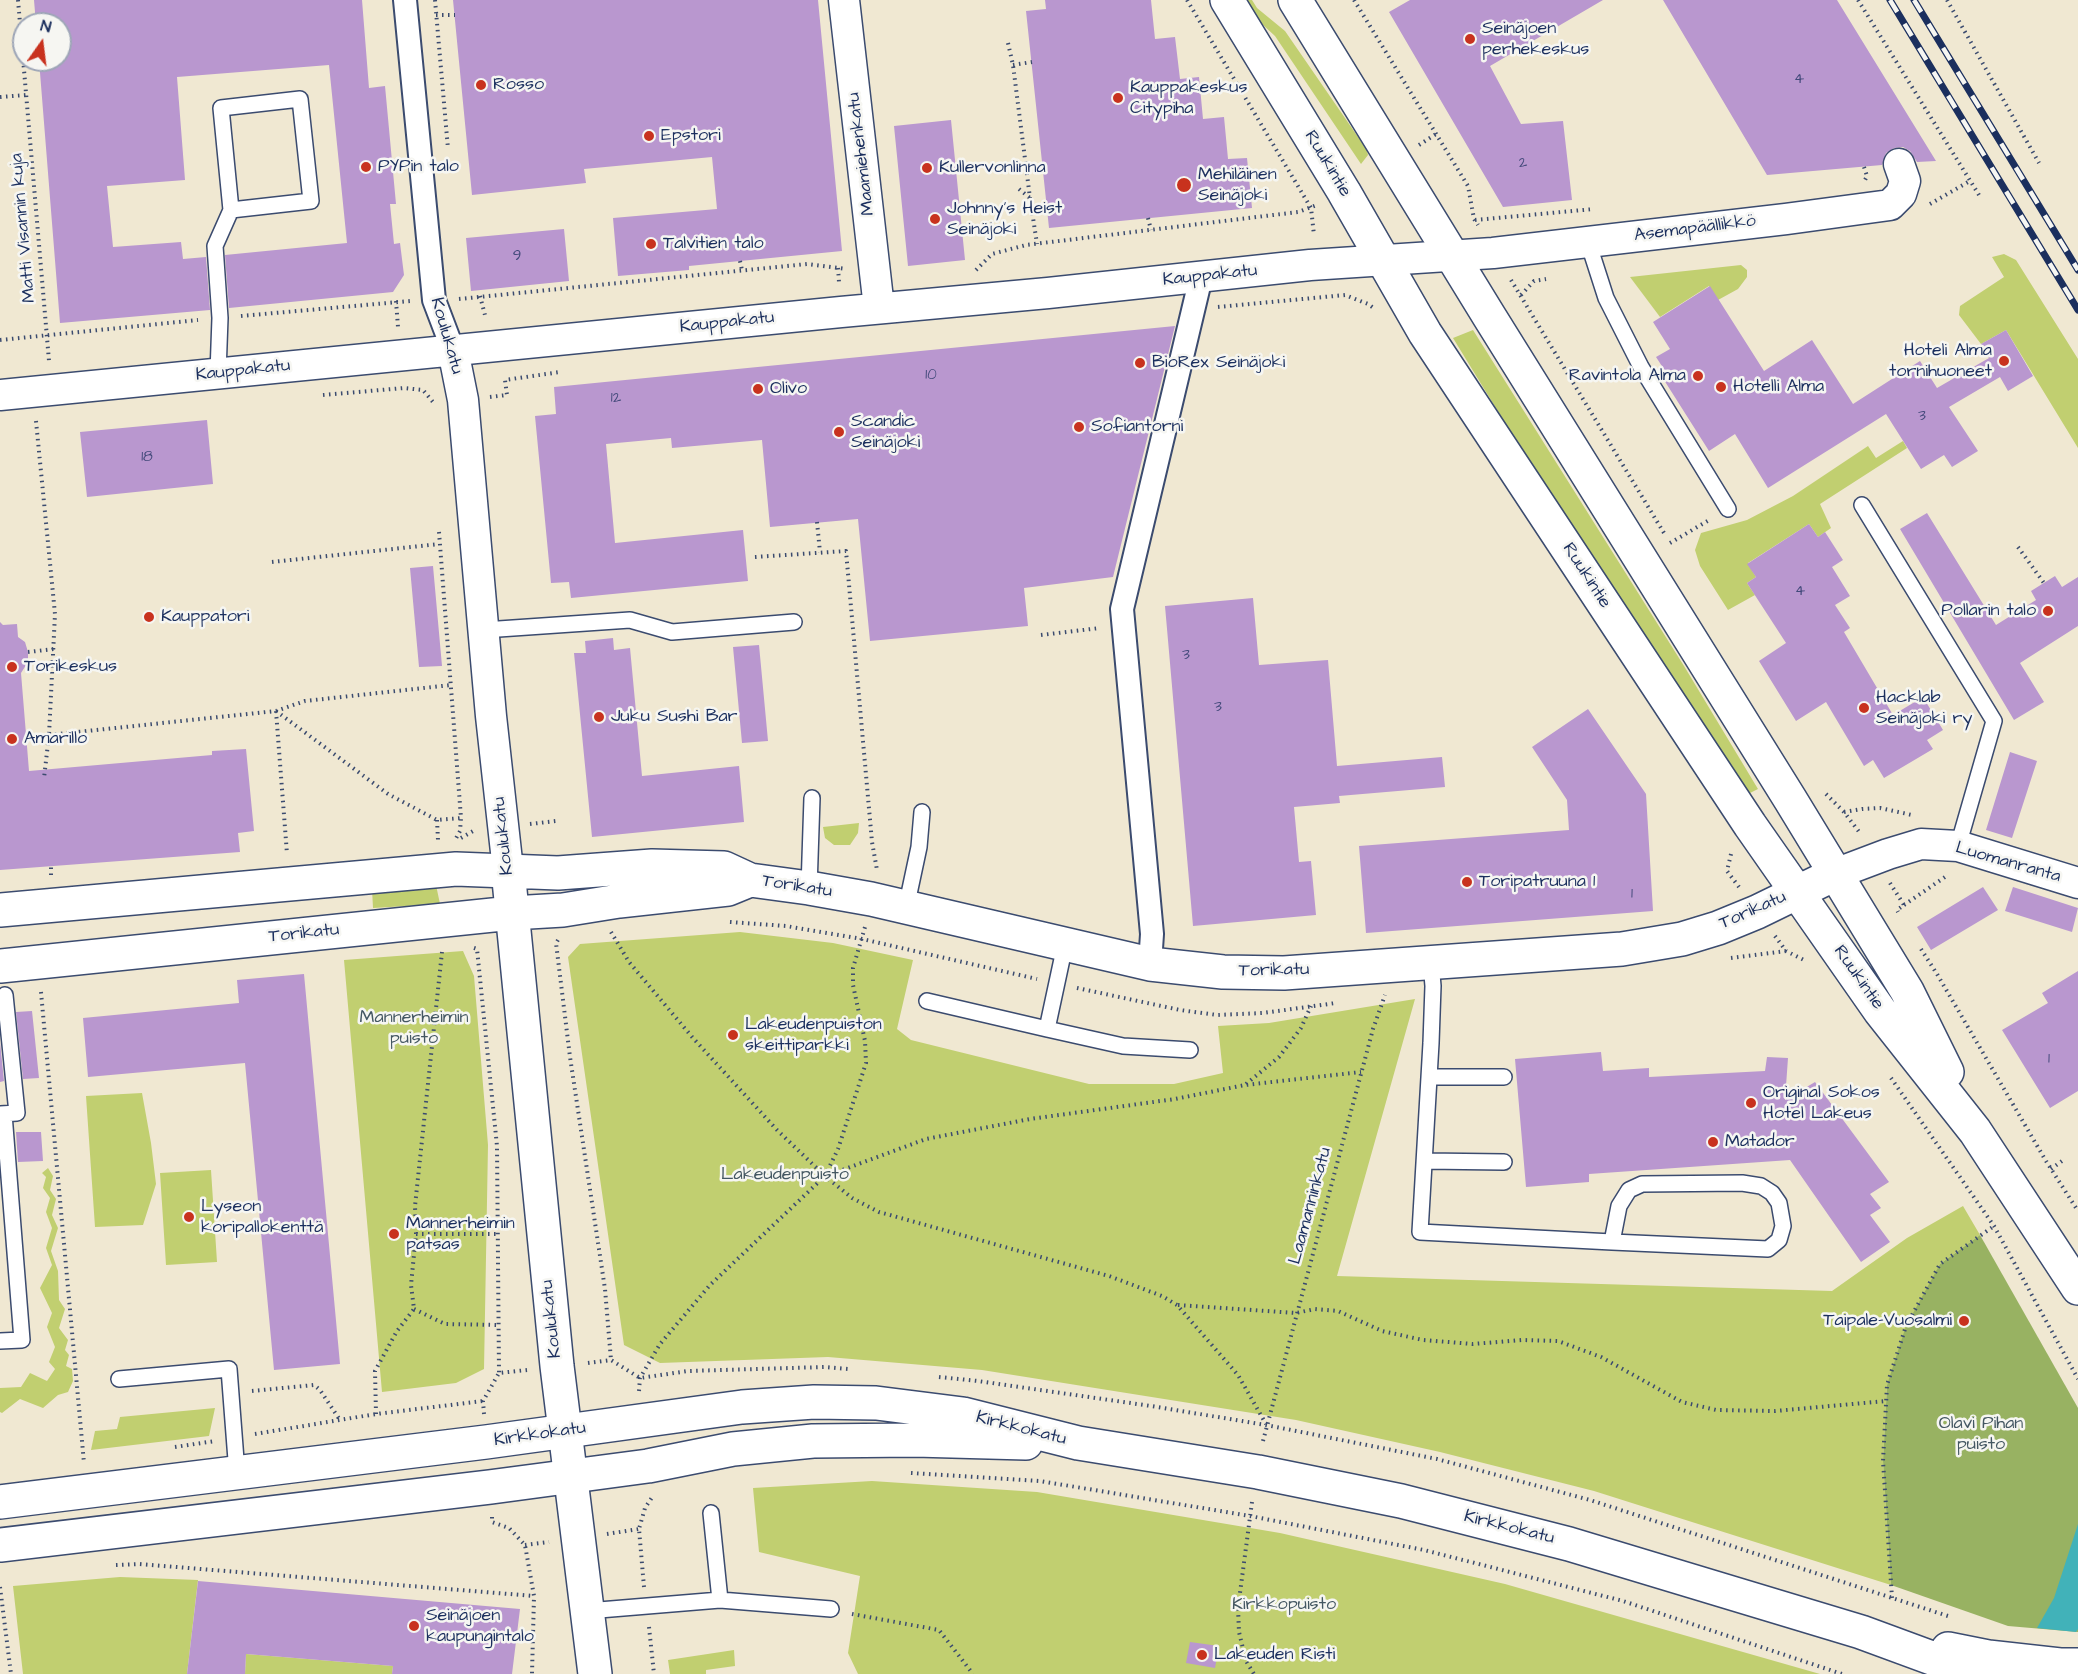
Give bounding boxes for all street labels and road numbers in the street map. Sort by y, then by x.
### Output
street label: Maamiehenkatu [844,91,880,217]
street label: Ruukintie [1299,127,1355,201]
street label: Matti Visannin kuja [7,152,41,304]
street label: Asemapäällikkö [1633,211,1757,247]
street label: Kauppakatu [1162,260,1258,292]
street label: Koulukatu [425,295,467,377]
street label: Kauppakatu [679,307,775,339]
street label: Kauppakatu [195,355,291,387]
street label: Ruukintie [1557,539,1615,613]
street label: Koulukatu [489,796,519,876]
street label: Luomanranta [1953,838,2063,888]
street label: Torikatu [760,871,834,903]
street label: Torikatu [1716,887,1790,935]
street label: Torikatu [268,920,340,948]
street label: Ruukintie [1828,942,1888,1014]
street label: Torikatu [1239,960,1309,982]
street label: Laamanninkatu [1285,1145,1337,1267]
street label: Koulukatu [537,1279,567,1359]
street label: Kirkkokatu [974,1407,1068,1451]
street label: Kirkkokatu [493,1418,587,1452]
street label: Kirkkokatu [1462,1506,1556,1550]

